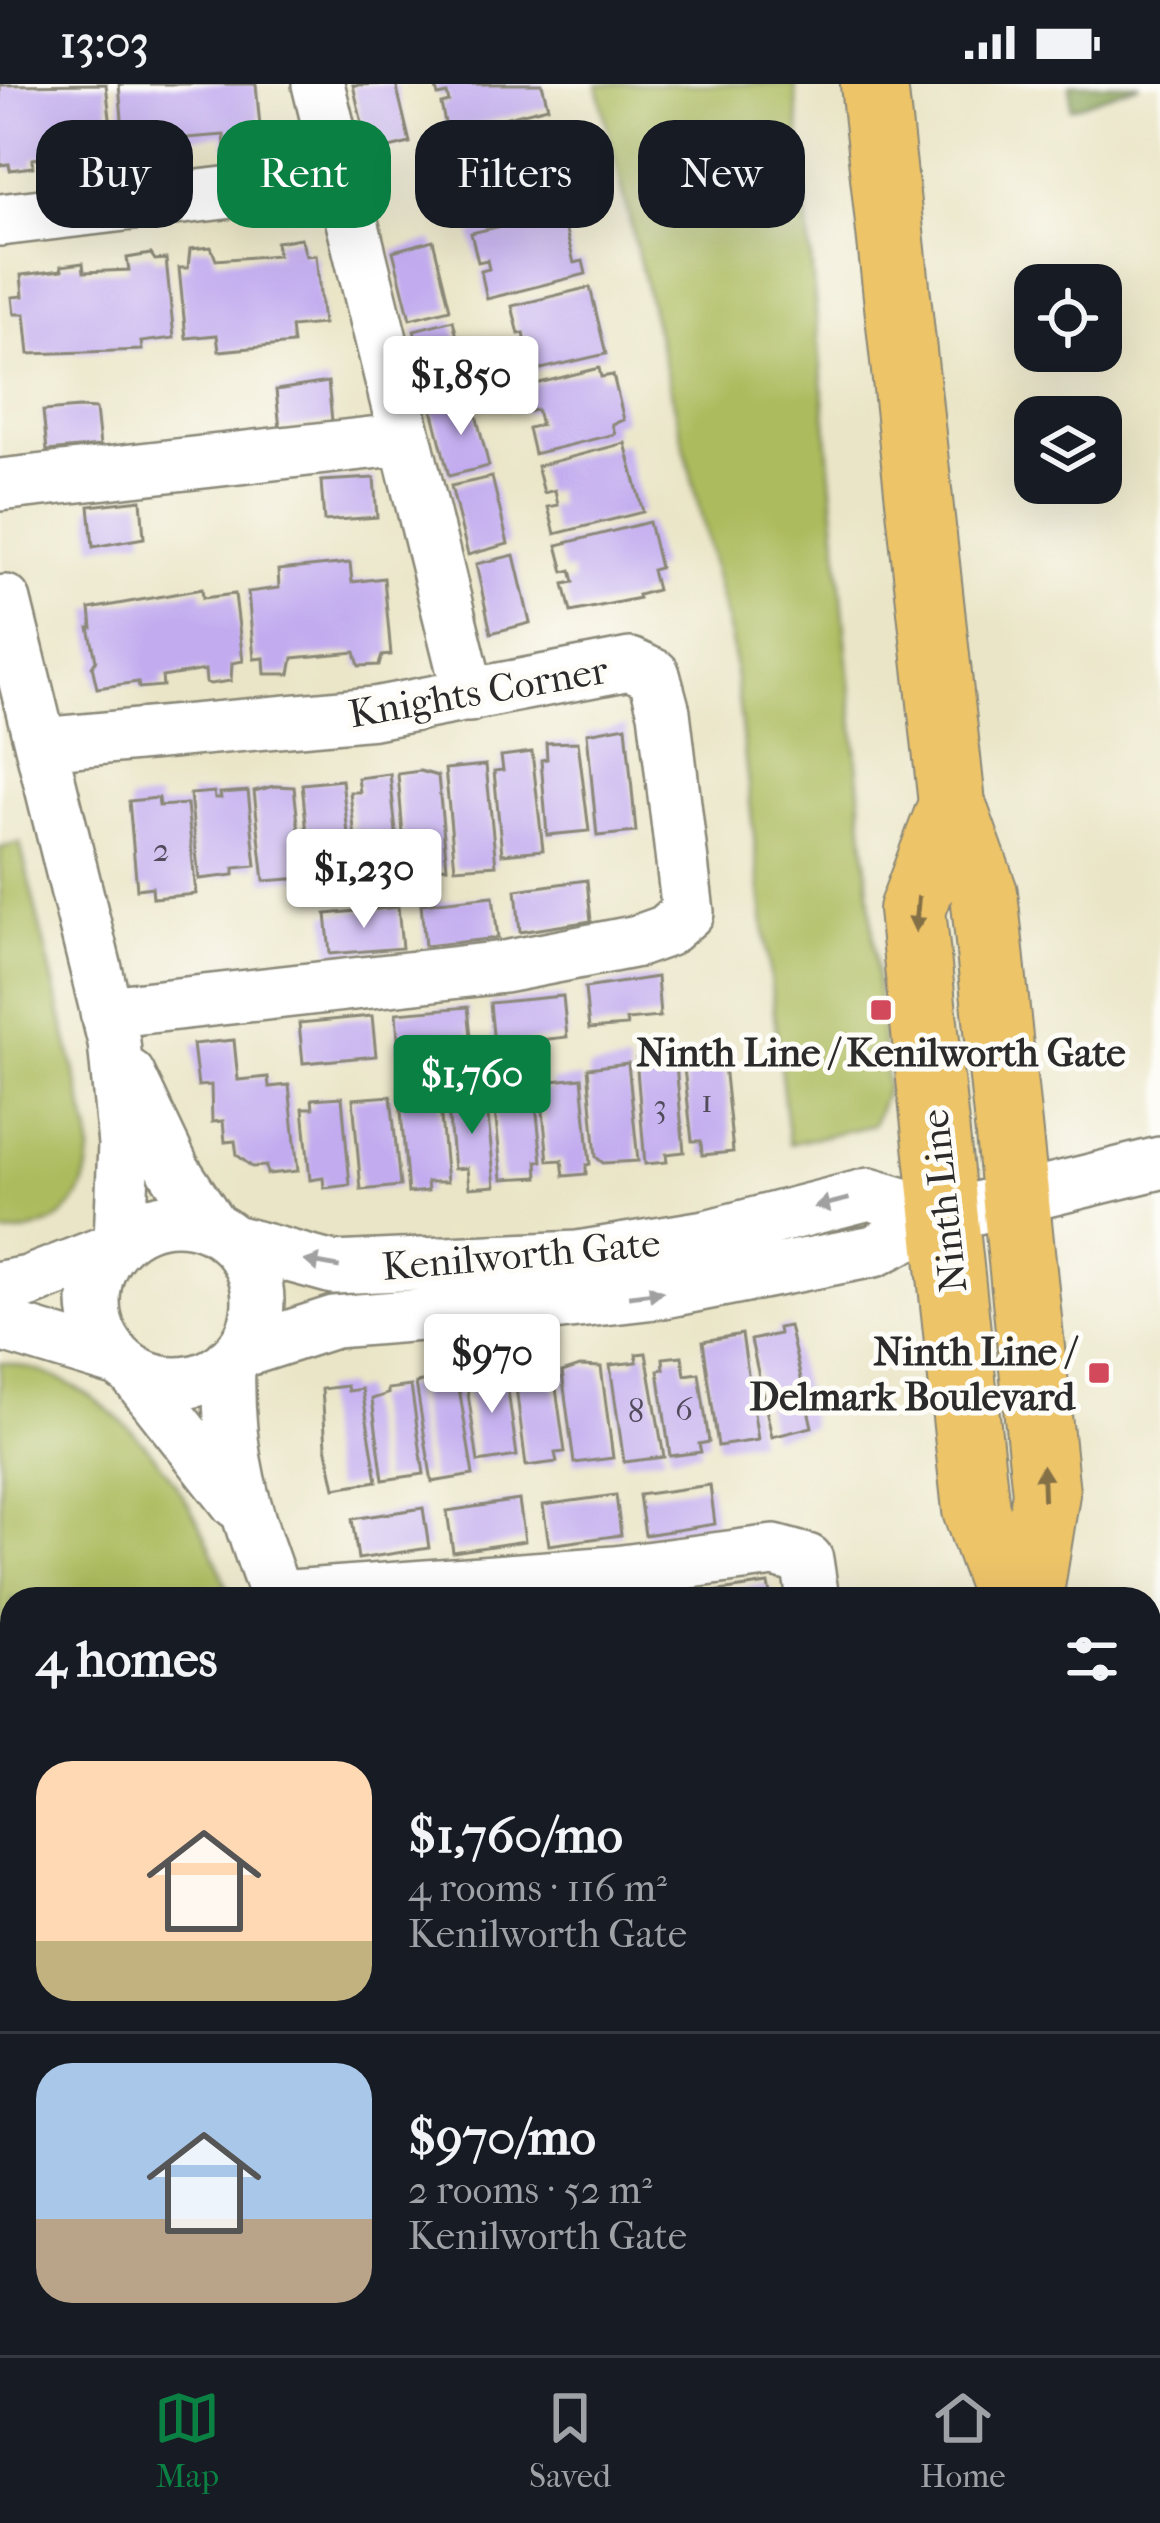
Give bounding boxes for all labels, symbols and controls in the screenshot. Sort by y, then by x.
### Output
text: 13:03 [60,16,149,69]
chip: Buy [36,120,193,228]
chip: Rent [217,120,391,228]
chip: Filters [415,120,614,228]
chip: New [638,120,805,228]
map controls [1014,264,1122,504]
button: locate [1014,264,1122,372]
pin: $1,850 [363,336,559,438]
text: $1,850 [410,352,512,398]
button: layers [1014,396,1122,504]
street label: Knights Corner [345,647,612,737]
pin: $1,230 [266,829,462,931]
house number: 2 [153,831,169,870]
text: $1,230 [313,845,415,891]
one-way arrow [907,896,926,933]
marker: Ninth Line / Kenilworth Gate [868,997,894,1023]
place label: Ninth Line / Kenilworth Gate [636,1030,1126,1076]
pin: $1,760 [374,1035,570,1137]
text: $1,760 [421,1051,523,1097]
house number: 1 [701,1082,713,1121]
house number: 3 [653,1087,667,1126]
street label: Ninth Line [912,1107,976,1295]
one-way arrow [813,1195,850,1214]
street label: Kenilworth Gate [380,1220,662,1290]
one-way arrow [303,1254,340,1273]
one-way arrow [627,1285,665,1304]
pin: $970 [421,1314,563,1416]
place label: Ninth Line / Delmark Boulevard [749,1329,1078,1420]
text: $970 [451,1330,533,1376]
marker: Ninth Line / Delmark Boulevard [1086,1360,1112,1386]
house number: 6 [675,1390,693,1429]
house number: 8 [628,1392,644,1431]
one-way arrow [1034,1463,1053,1501]
icon: filters [1059,1626,1125,1692]
text: 4 homes [36,1629,217,1689]
text: $1,760/mo [408,1805,623,1865]
icon: home [132,1809,276,1953]
text: 4 rooms · 116 m² [408,1865,667,1911]
text: Kenilworth Gate [408,1911,687,1957]
text: $970/mo [408,2107,596,2167]
icon: home [132,2111,276,2255]
text: 2 rooms · 52 m² [408,2167,652,2213]
text: Kenilworth Gate [408,2213,687,2259]
tab: Map [154,2385,220,2496]
tab: Saved [529,2385,611,2496]
tab: Home [920,2385,1006,2496]

